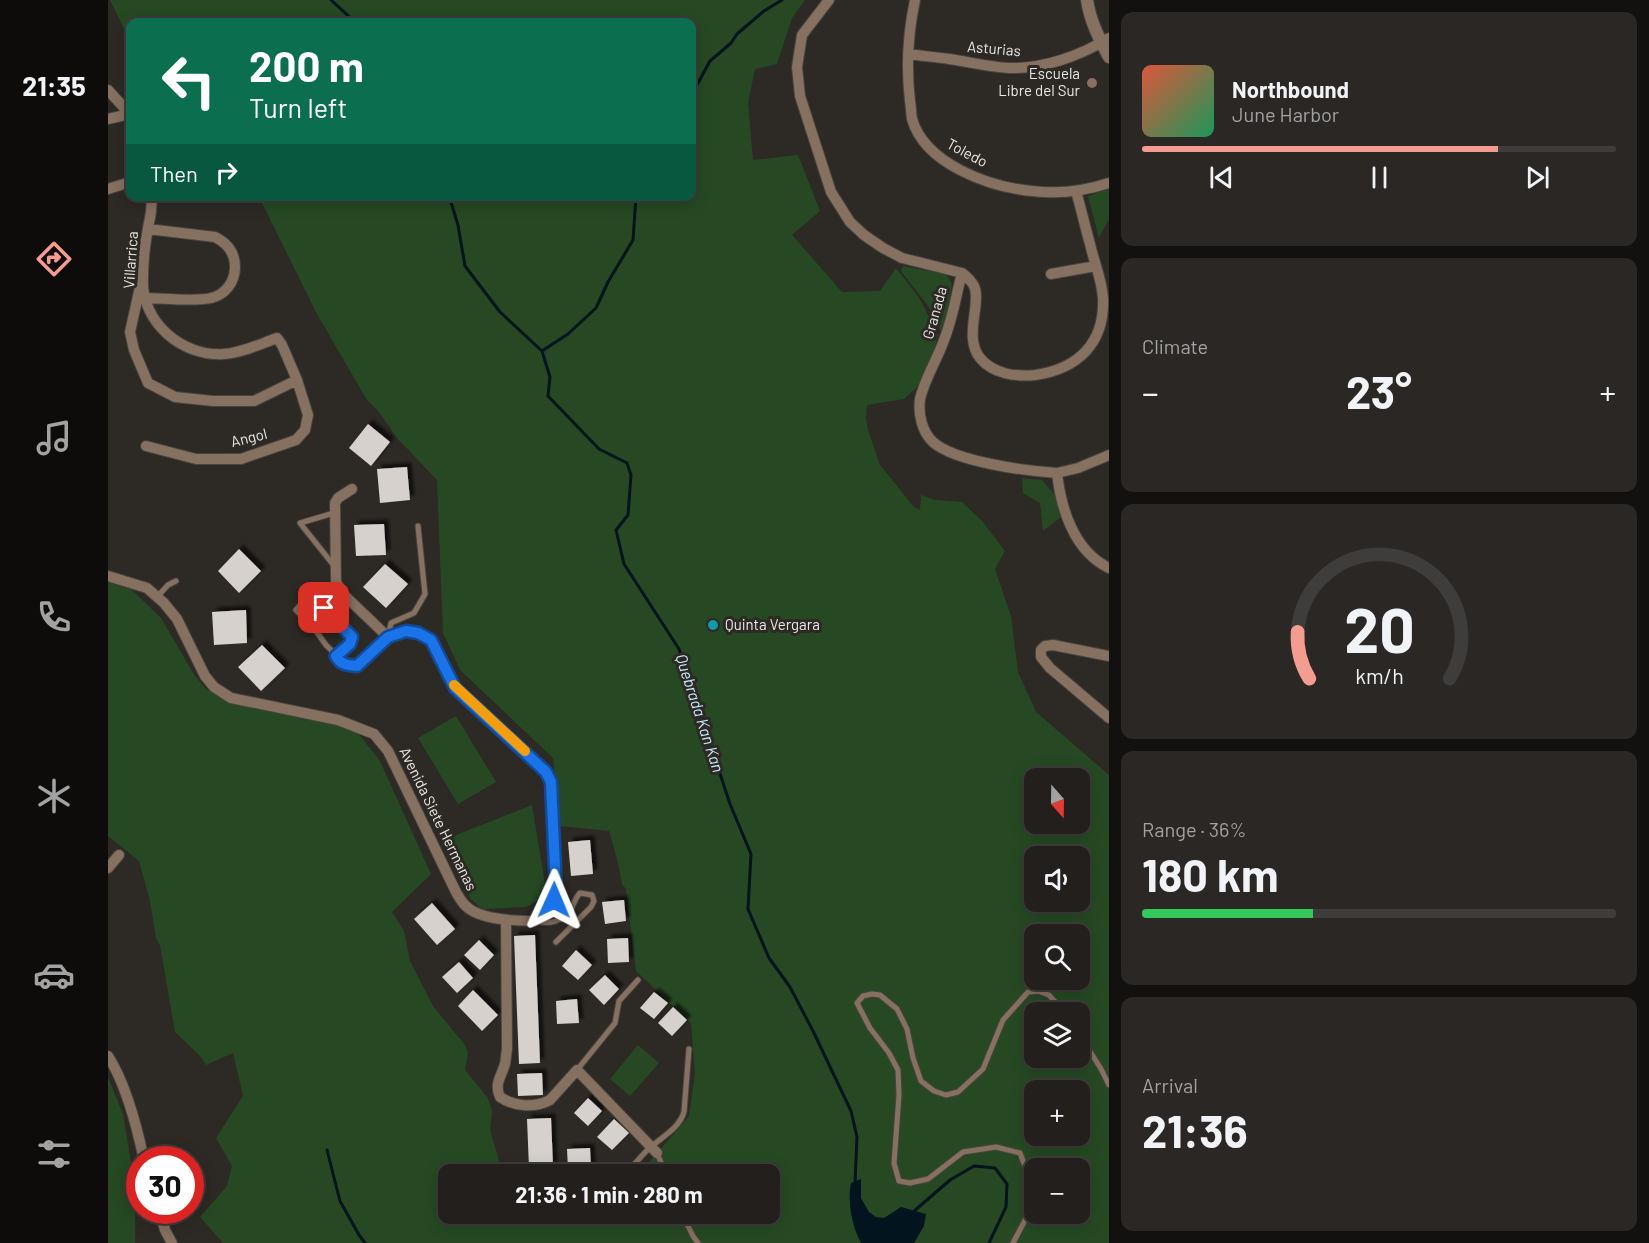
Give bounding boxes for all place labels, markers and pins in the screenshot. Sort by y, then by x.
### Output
place label: Escuela Libre del Sur [998,64,1081,99]
marker: Escuela Libre del Sur [1085,76,1099,90]
pin [298,582,349,633]
place label: Quinta Vergara [725,615,820,633]
marker: Quinta Vergara [706,618,720,632]

